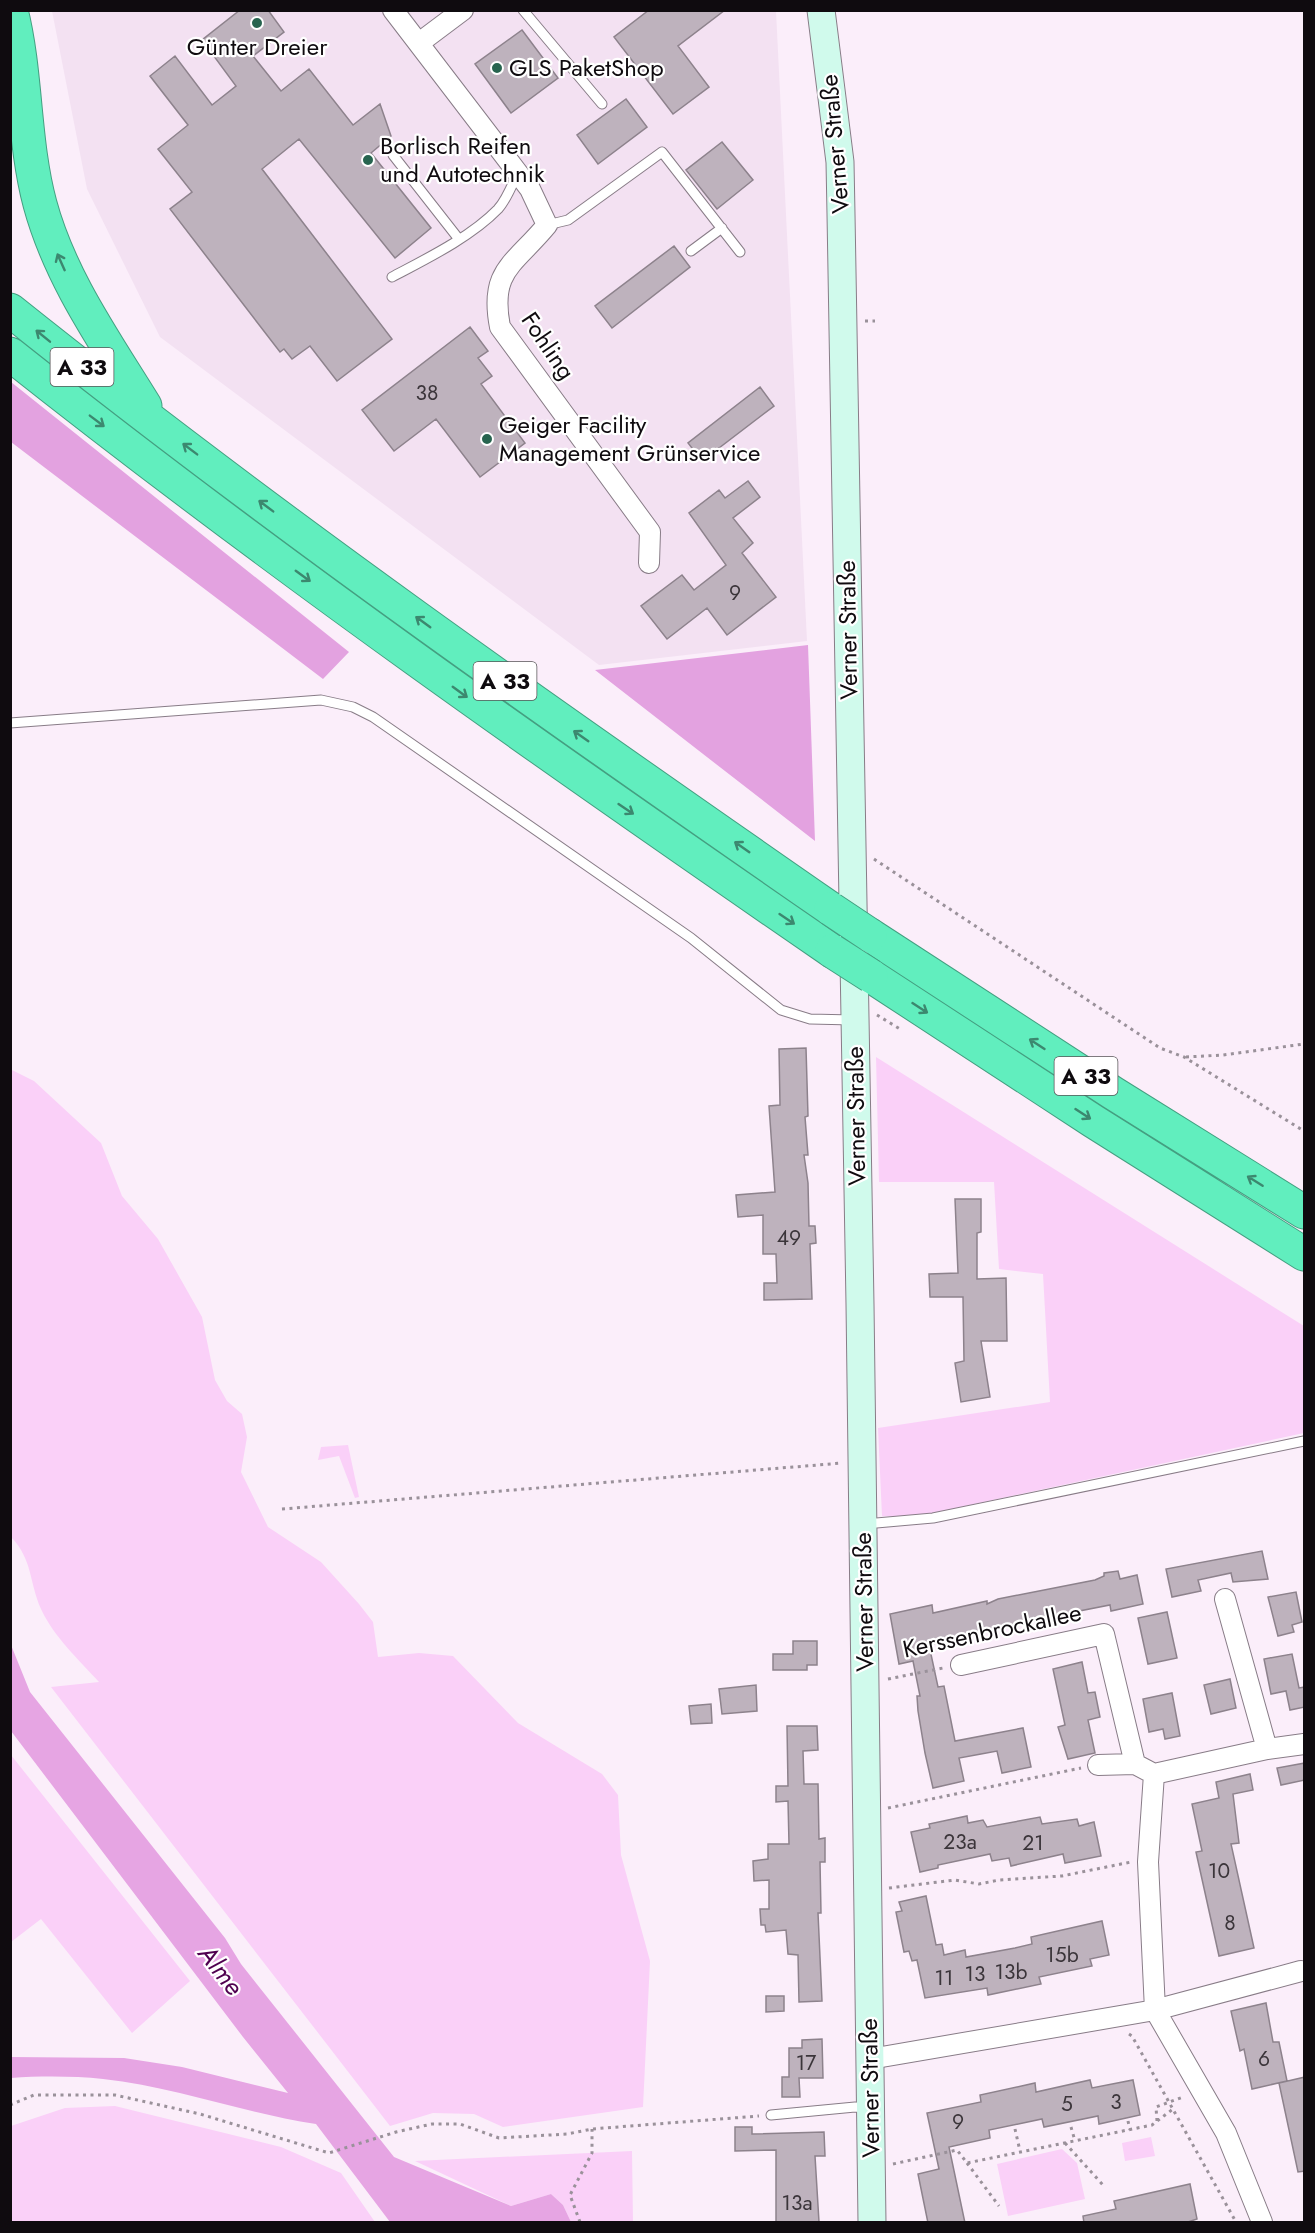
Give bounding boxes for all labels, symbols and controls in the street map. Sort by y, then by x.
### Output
marker: Günter Dreier [250,16,264,30]
place label: Günter Dreier [187,29,328,64]
place label: GLS PaketShop [509,50,664,85]
marker: GLS PaketShop [490,61,504,75]
street label: Verner Straße [811,73,858,215]
place label: Borlisch Reifen und Autotechnik [380,128,545,191]
marker: Borlisch Reifen und Autotechnik [361,153,375,167]
one-way arrow [55,253,66,271]
street label: Fohling [513,305,584,387]
one-way arrow [35,329,51,342]
road number: A 33 [50,348,113,386]
house number: 38 [416,378,438,408]
place label: Geiger Facility Management Grünservice [499,407,760,470]
one-way arrow [88,414,104,427]
marker: Geiger Facility Management Grünservice [480,432,494,446]
one-way arrow [182,442,198,455]
one-way arrow [259,500,275,513]
street label: Verner Straße [829,560,866,700]
one-way arrow [294,570,310,582]
house number: 9 [729,578,741,608]
one-way arrow [416,616,432,628]
road number: A 33 [474,662,536,700]
one-way arrow [451,685,467,698]
one-way arrow [574,730,590,742]
one-way arrow [617,803,634,815]
one-way arrow [734,841,751,853]
one-way arrow [778,913,795,926]
one-way arrow [911,1002,928,1014]
one-way arrow [1029,1037,1046,1049]
street label: Verner Straße [837,1046,874,1186]
road number: A 33 [1054,1057,1118,1095]
one-way arrow [1074,1109,1091,1121]
one-way arrow [1247,1175,1264,1187]
house number: 49 [777,1223,801,1253]
street label: Verner Straße [845,1532,882,1672]
street label: Kerssenbrockallee [899,1595,1084,1667]
house number: 23a [943,1827,977,1857]
house number: 21 [1022,1828,1044,1858]
house number: 10 [1208,1856,1230,1886]
house number: 8 [1224,1908,1236,1938]
water label: Alme [188,1936,253,2003]
house number: 15b [1045,1940,1079,1970]
house number: 13b [995,1957,1027,1987]
house number: 13 [965,1959,985,1989]
house number: 11 [935,1963,953,1993]
street label: Verner Straße [851,2018,888,2158]
house number: 6 [1258,2044,1270,2074]
house number: 17 [796,2048,816,2078]
house number: 3 [1110,2087,1122,2117]
house number: 5 [1061,2089,1073,2119]
house number: 9 [952,2107,964,2137]
house number: 13a [781,2188,813,2218]

